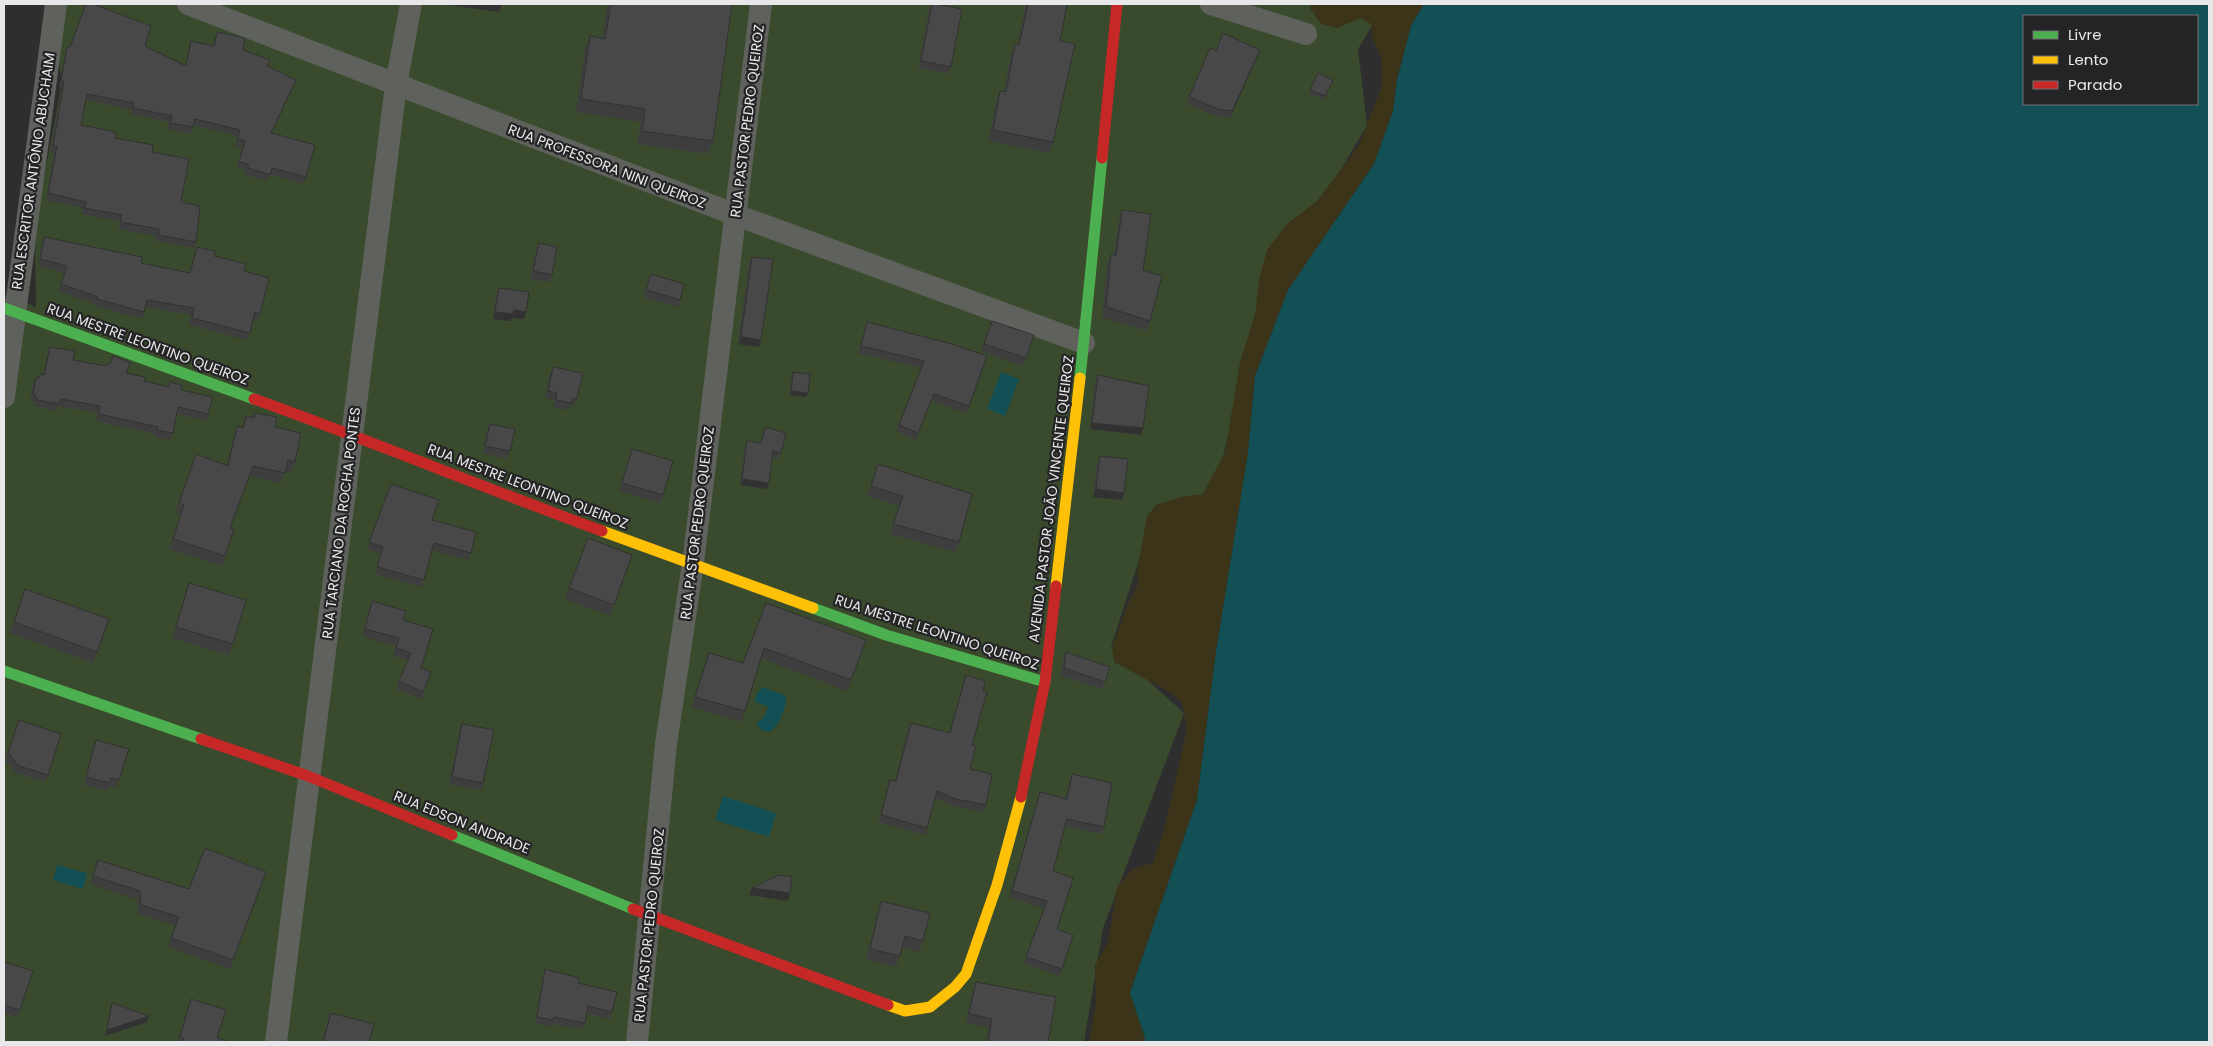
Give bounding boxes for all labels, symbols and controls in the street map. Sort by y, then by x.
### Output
legend [2023,15,2198,105]
street label: RUA PASTOR PEDRO QUEIROZ [725,23,769,219]
text: Livre [2068,24,2101,45]
text: Lento [2068,49,2108,70]
street label: RUA ESCRITOR ANTÔNIO ABUCHAIM [6,51,60,291]
text: Parado [2068,74,2122,95]
street label: RUA PROFESSORA NINI QUEIROZ [505,119,709,213]
street label: RUA MESTRE LEONTINO QUEIROZ [44,298,252,390]
street label: AVENIDA PASTOR JOÃO VINCENTE QUEIROZ [1023,354,1079,644]
street label: RUA TARCIANO DA ROCHA PONTES [317,406,365,640]
street label: RUA PASTOR PEDRO QUEIROZ [675,425,719,621]
street label: RUA MESTRE LEONTINO QUEIROZ [425,438,631,534]
street label: RUA MESTRE LEONTINO QUEIROZ [832,590,1042,674]
street label: RUA EDSON ANDRADE [391,786,533,858]
street label: RUA PASTOR PEDRO QUEIROZ [629,827,669,1023]

